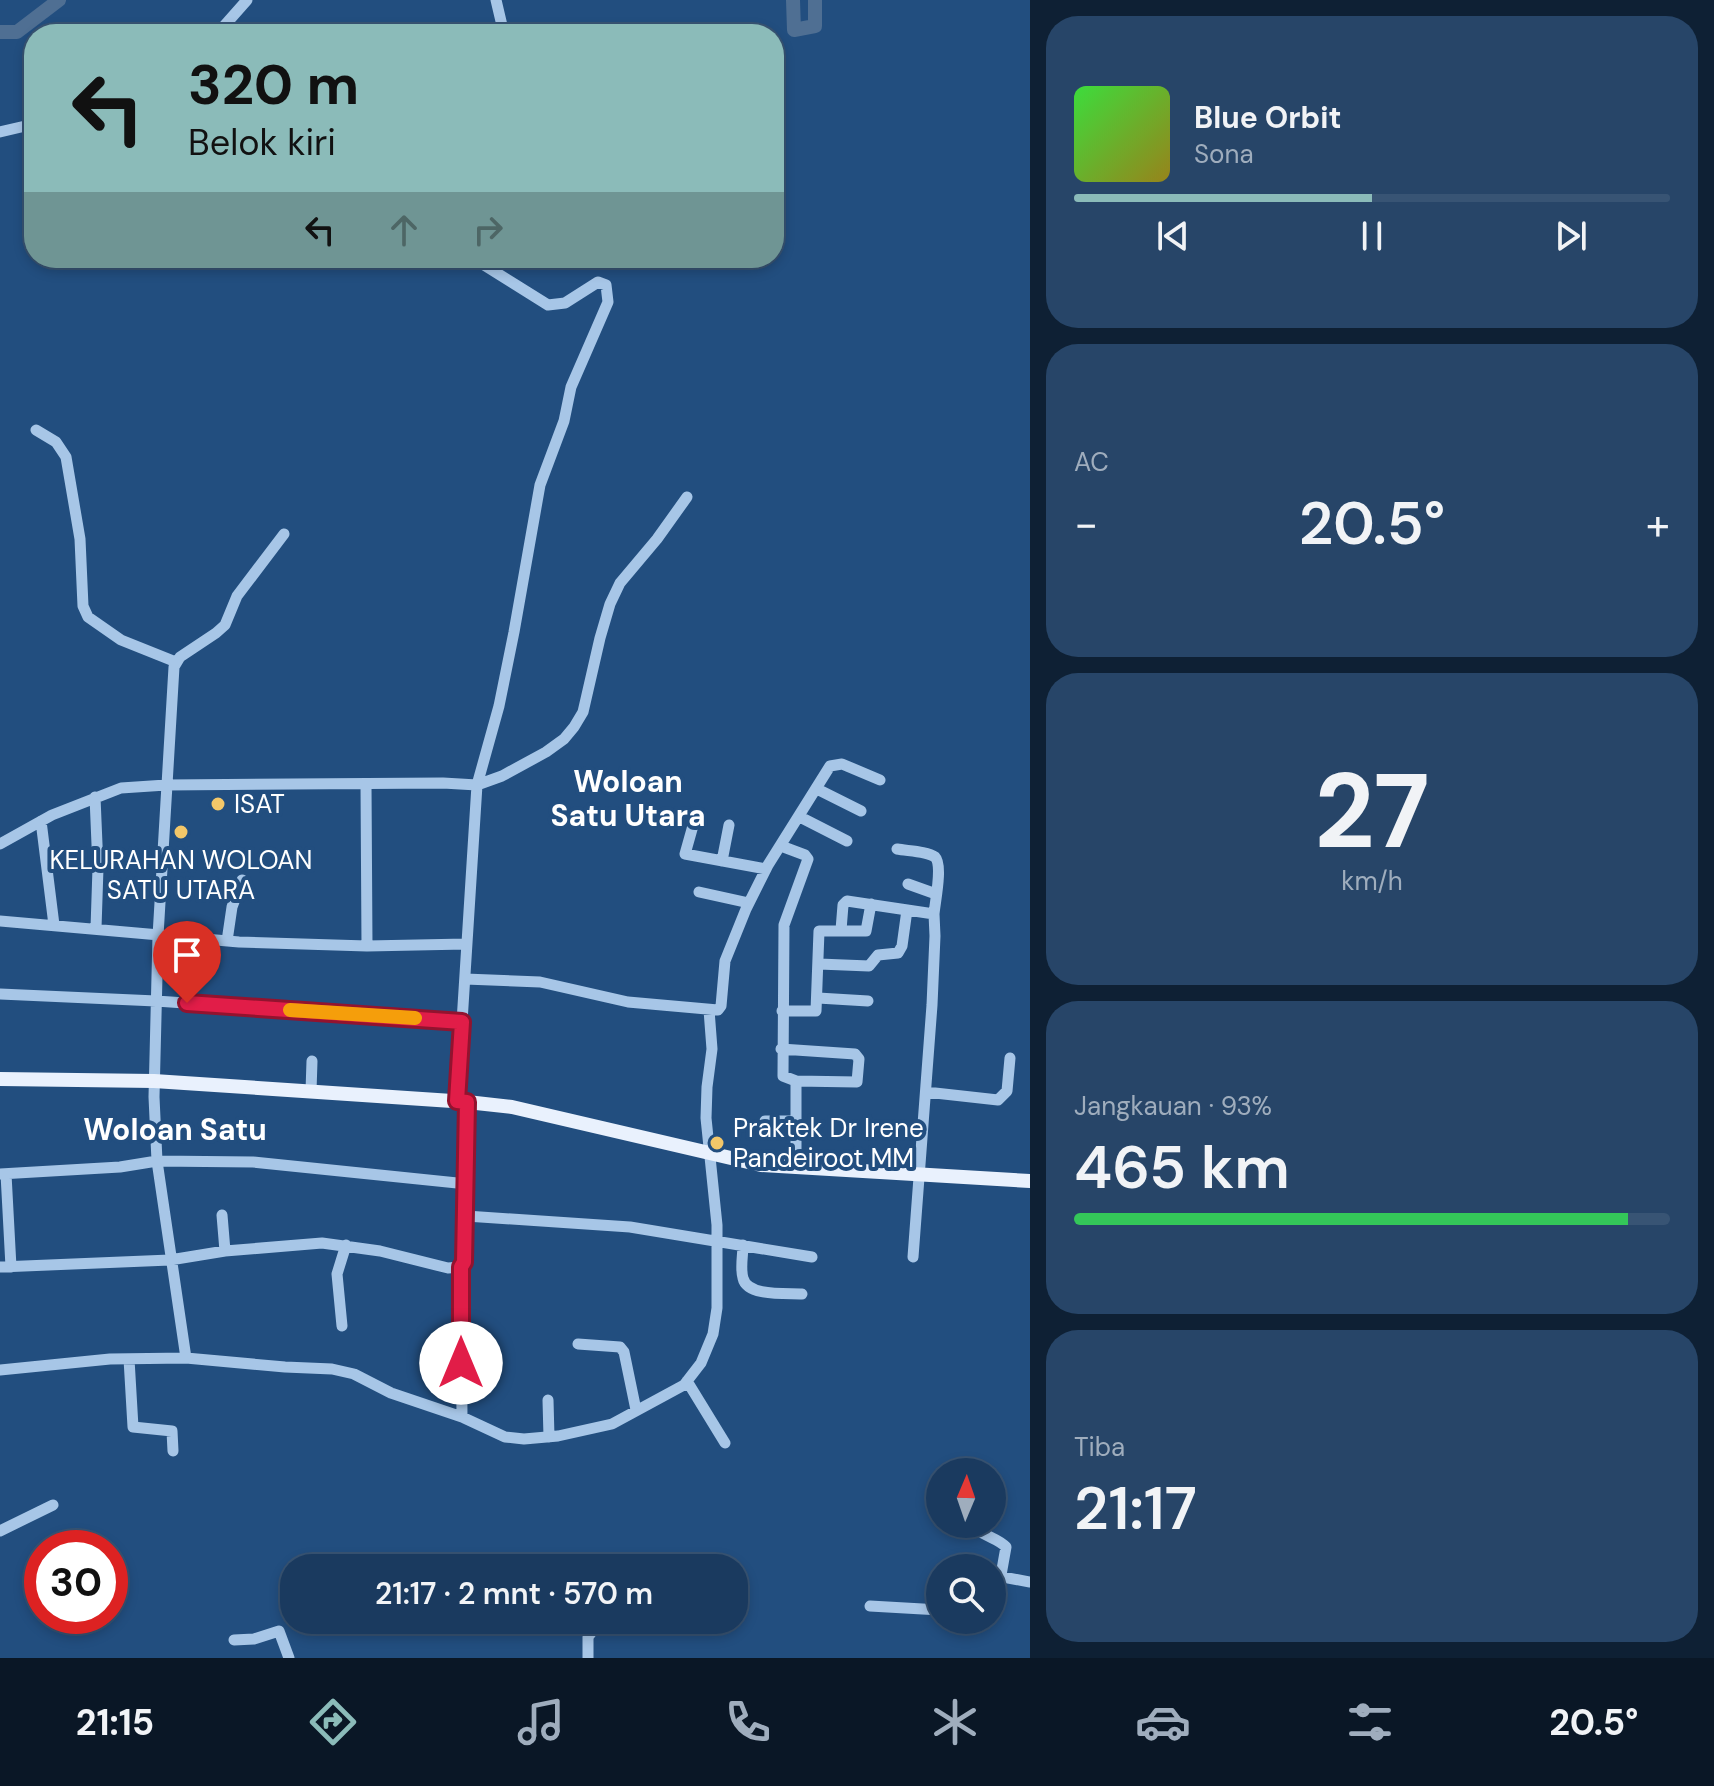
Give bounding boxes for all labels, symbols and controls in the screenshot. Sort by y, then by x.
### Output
text: 320 m [188,48,359,121]
icon: left [56,56,160,160]
text: Blue Orbit [1194,98,1341,137]
text: Belok kiri [188,119,336,166]
text: Sona [1194,137,1254,171]
icon: left [298,208,342,252]
icon: ahead [382,208,426,252]
icon: right [466,208,510,252]
icon: previous [1151,214,1195,258]
icon: pause [1350,214,1394,258]
icon: next [1549,214,1593,258]
text: AC [1074,445,1109,479]
text: 20.5° [1299,484,1445,563]
text: − [1074,495,1098,553]
text: + [1646,495,1670,553]
text: 27 [1314,744,1430,879]
district label: Woloan Satu Utara [550,762,706,835]
place label: ISAT [234,787,285,821]
marker: ISAT [209,795,227,813]
marker: KELURAHAN WOLOAN SATU UTARA [172,823,190,841]
place label: KELURAHAN WOLOAN SATU UTARA [49,843,313,907]
text: km/h [1341,864,1403,898]
pin [153,921,221,1003]
icon: arrive [165,933,209,977]
text: Jangkauan · 93% [1074,1089,1272,1123]
district label: Woloan Satu [83,1110,267,1149]
place label: Praktek Dr Irene Pandeiroot MM [733,1111,924,1175]
text: 465 km [1074,1128,1290,1207]
marker: Praktek Dr Irene Pandeiroot MM [708,1134,726,1152]
position arrow [419,1321,503,1405]
text: Tiba [1074,1430,1125,1464]
north arrow [926,1458,1006,1538]
map controls [926,1458,1006,1634]
text: 21:17 [1074,1469,1197,1548]
speed limit sign: 30 [24,1530,128,1634]
button: search [926,1554,1006,1634]
text: 21:17 · 2 mnt · 570 m [375,1574,653,1613]
icon: directions [305,1694,361,1750]
icon: music [513,1694,569,1750]
icon: phone [720,1694,776,1750]
icon: climate [927,1694,983,1750]
icon: car [1135,1694,1191,1750]
icon: filters [1342,1694,1398,1750]
text: 21:15 [76,1699,154,1746]
text: 20.5° [1549,1699,1638,1746]

